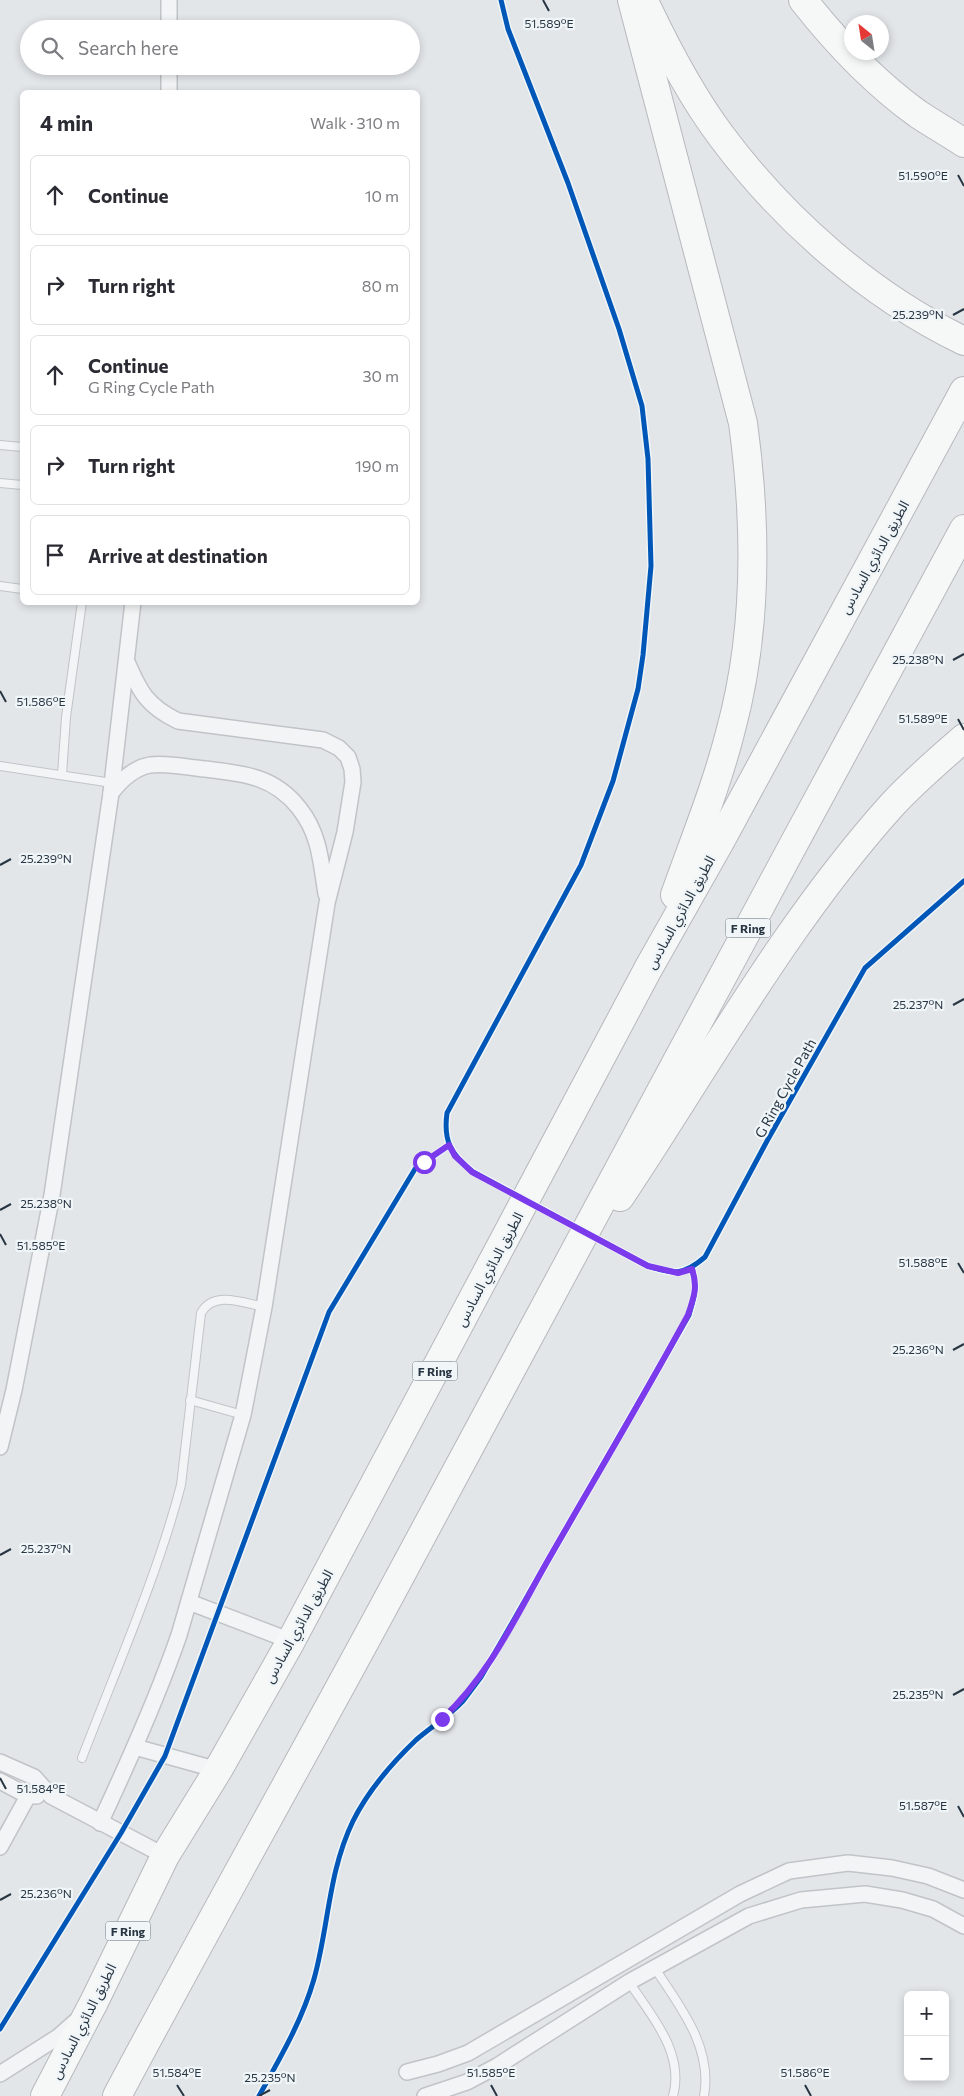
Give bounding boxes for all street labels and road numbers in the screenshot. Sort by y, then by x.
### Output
street label: الطريق الدائري السادس [836,497,915,618]
street label: الطريق الدائري السادس [642,852,721,973]
road number: F Ring [726,918,770,938]
street label: G Ring Cycle Path [751,1035,819,1141]
street label: الطريق الدائري السادس [452,1209,529,1331]
road number: F Ring [412,1362,458,1380]
street label: الطريق الدائري السادس [260,1566,339,1687]
road number: F Ring [106,1922,150,1940]
street label: الطريق الدائري السادس [47,1960,122,2083]

